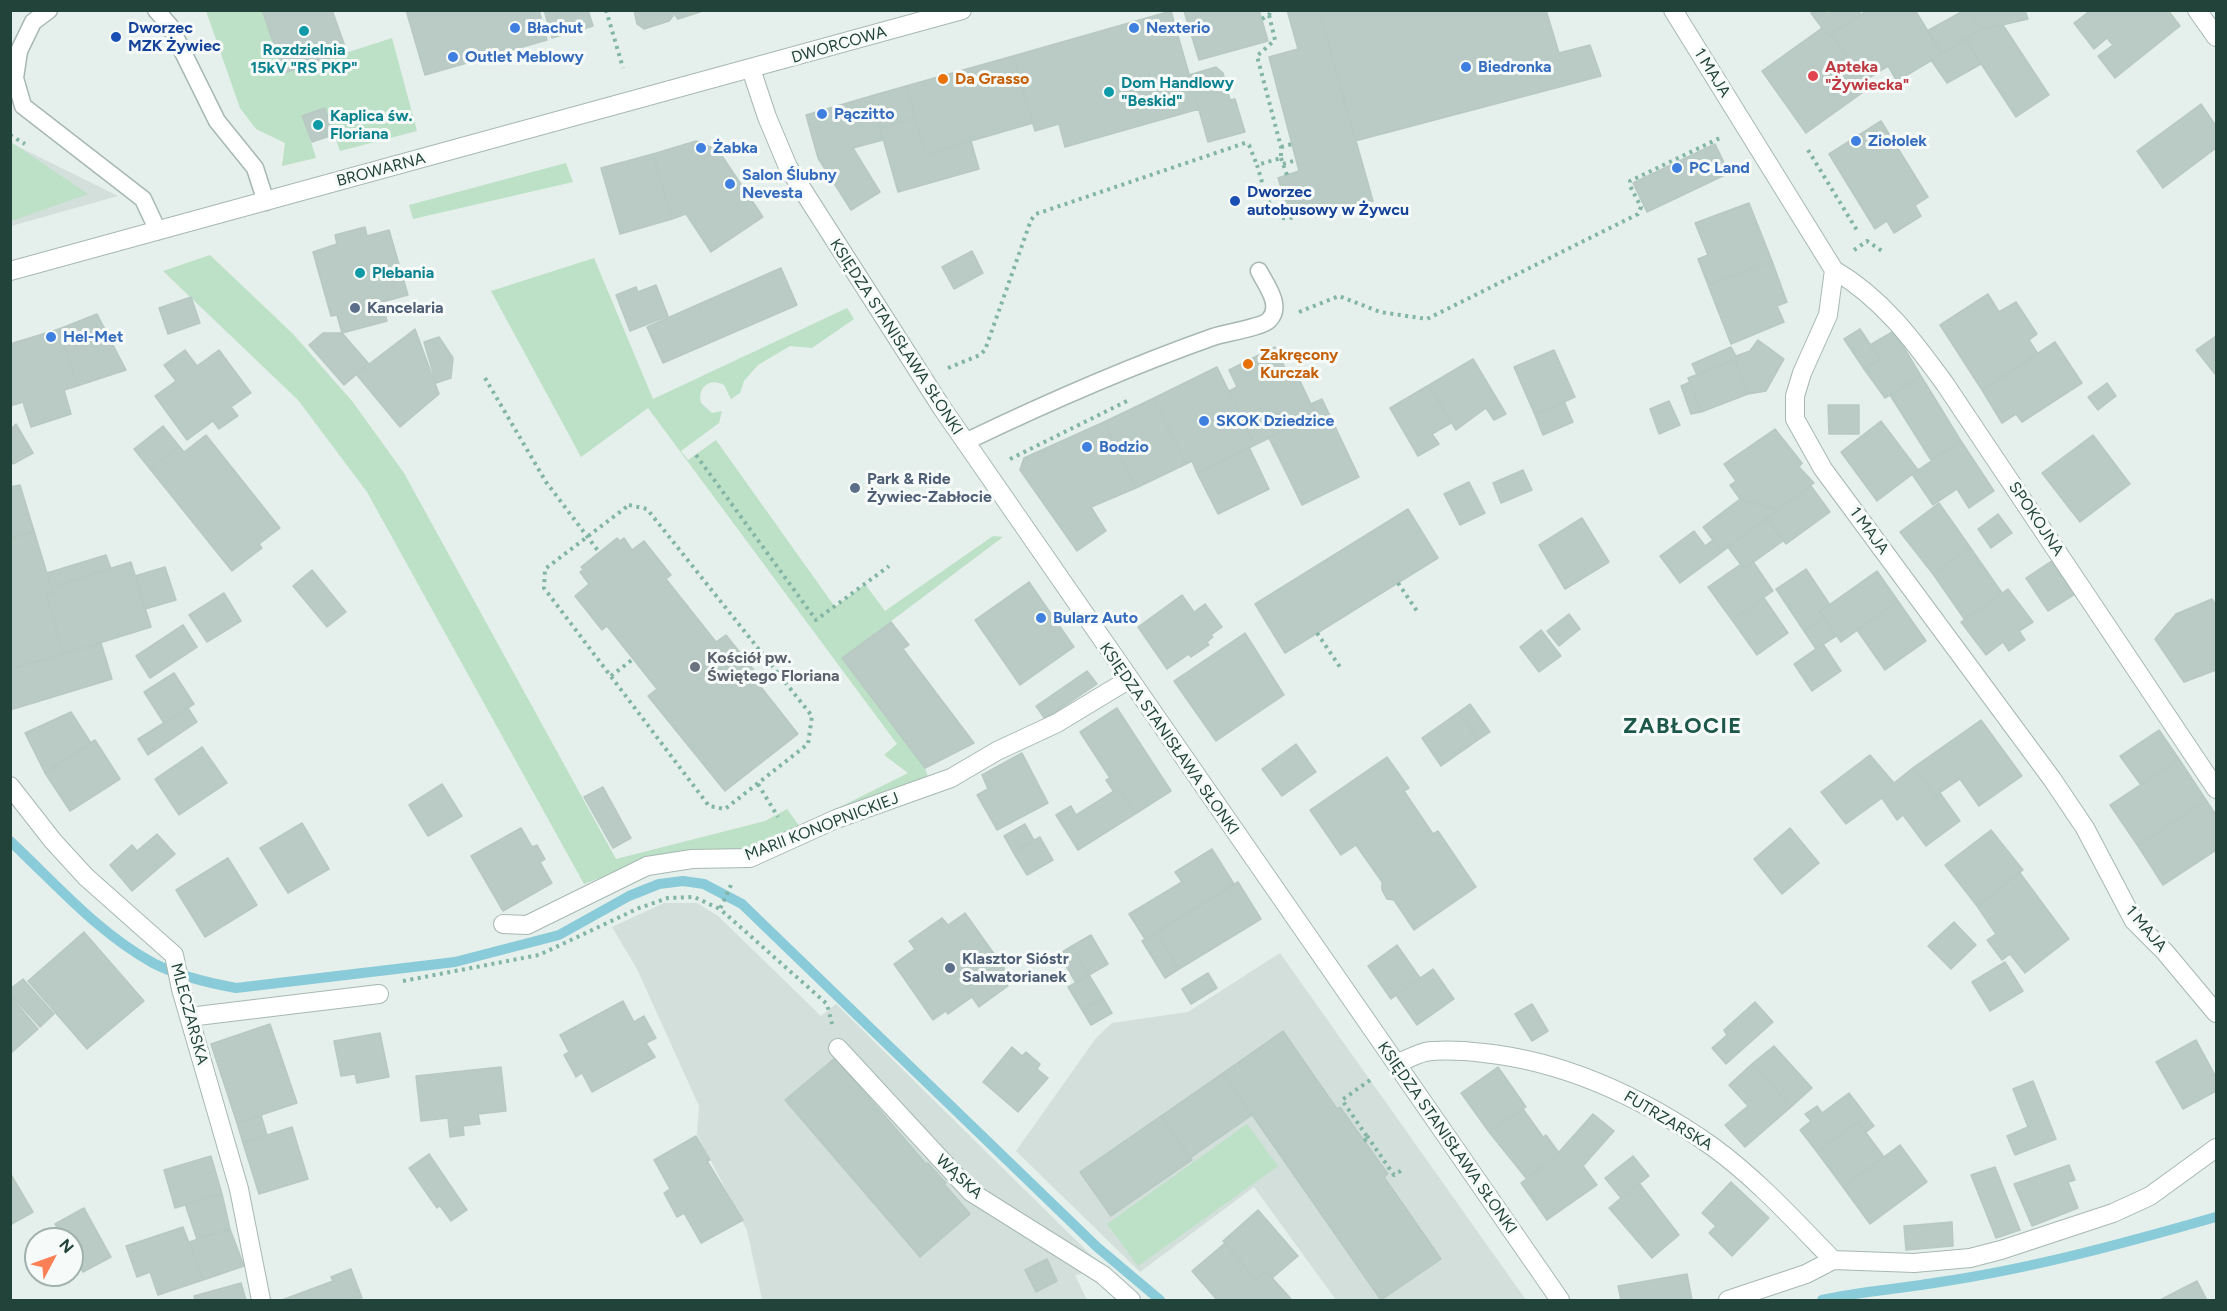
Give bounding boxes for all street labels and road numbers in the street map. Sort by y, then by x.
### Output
street label: DWORCOWA [789,22,889,68]
street label: 1 MAJA [1690,45,1734,101]
street label: BROWARNA [335,149,427,191]
street label: KSIĘDZA STANISŁAWA SŁONKI [825,235,967,439]
street label: SPOKOJNA [2004,478,2068,560]
street label: 1 MAJA [1845,504,1893,558]
street label: KSIĘDZA STANISŁAWA SŁONKI [1095,639,1243,839]
street label: MARII KONOPNICKIEJ [742,789,902,865]
street label: 1 MAJA [2121,902,2171,956]
street label: MLECZARSKA [166,961,212,1067]
street label: KSIĘDZA STANISŁAWA SŁONKI [1373,1038,1521,1238]
street label: FUTRZARSKA [1620,1087,1716,1155]
street label: WĄSKA [932,1151,986,1203]

